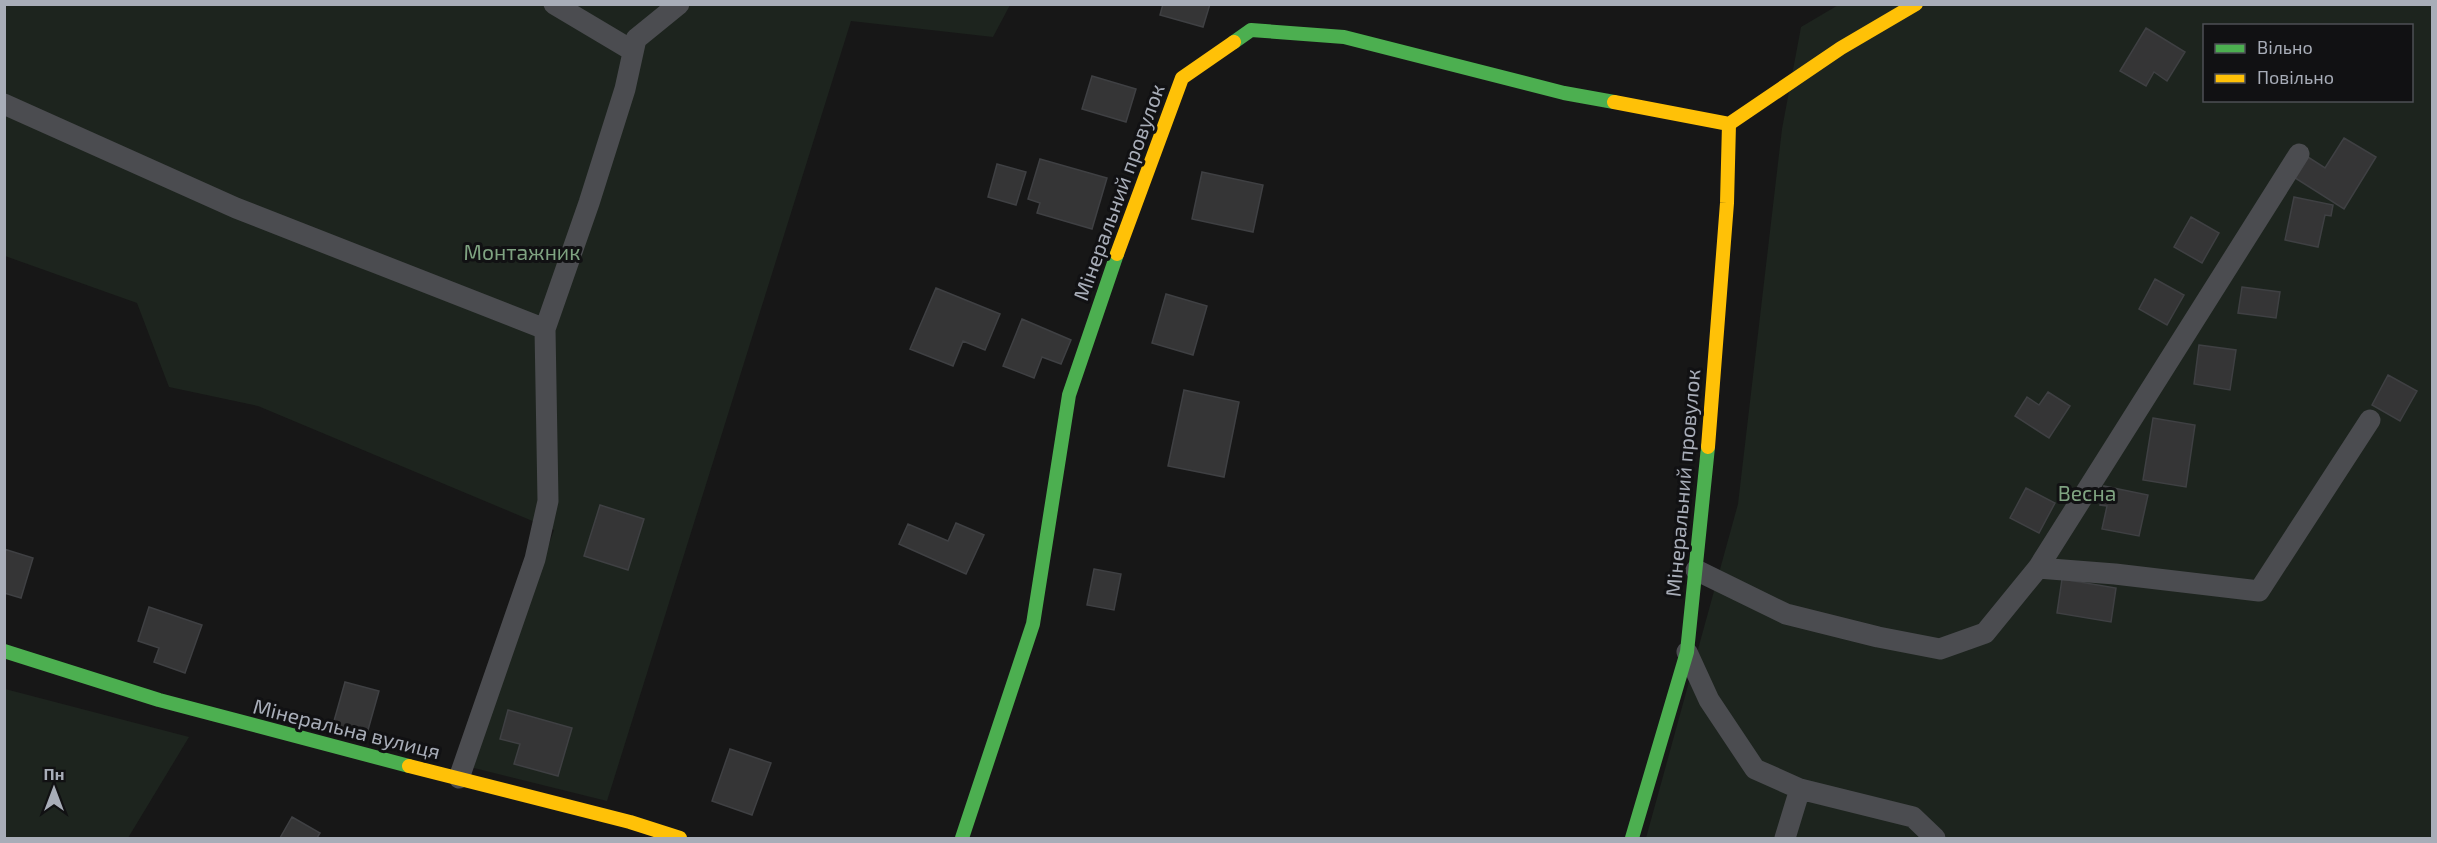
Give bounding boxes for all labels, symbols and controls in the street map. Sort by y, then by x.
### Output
legend [2203,24,2413,102]
text: Вільно [2257,36,2313,58]
text: Повільно [2257,66,2334,88]
street label: Мінеральний провулок [1067,80,1170,304]
park label: Монтажник [464,239,580,264]
street label: Мінеральний провулок [1660,368,1705,598]
park label: Весна [2058,480,2116,505]
street label: Мінеральна вулиця [250,693,443,764]
north arrow [24,759,84,819]
text: Пн [44,764,64,783]

